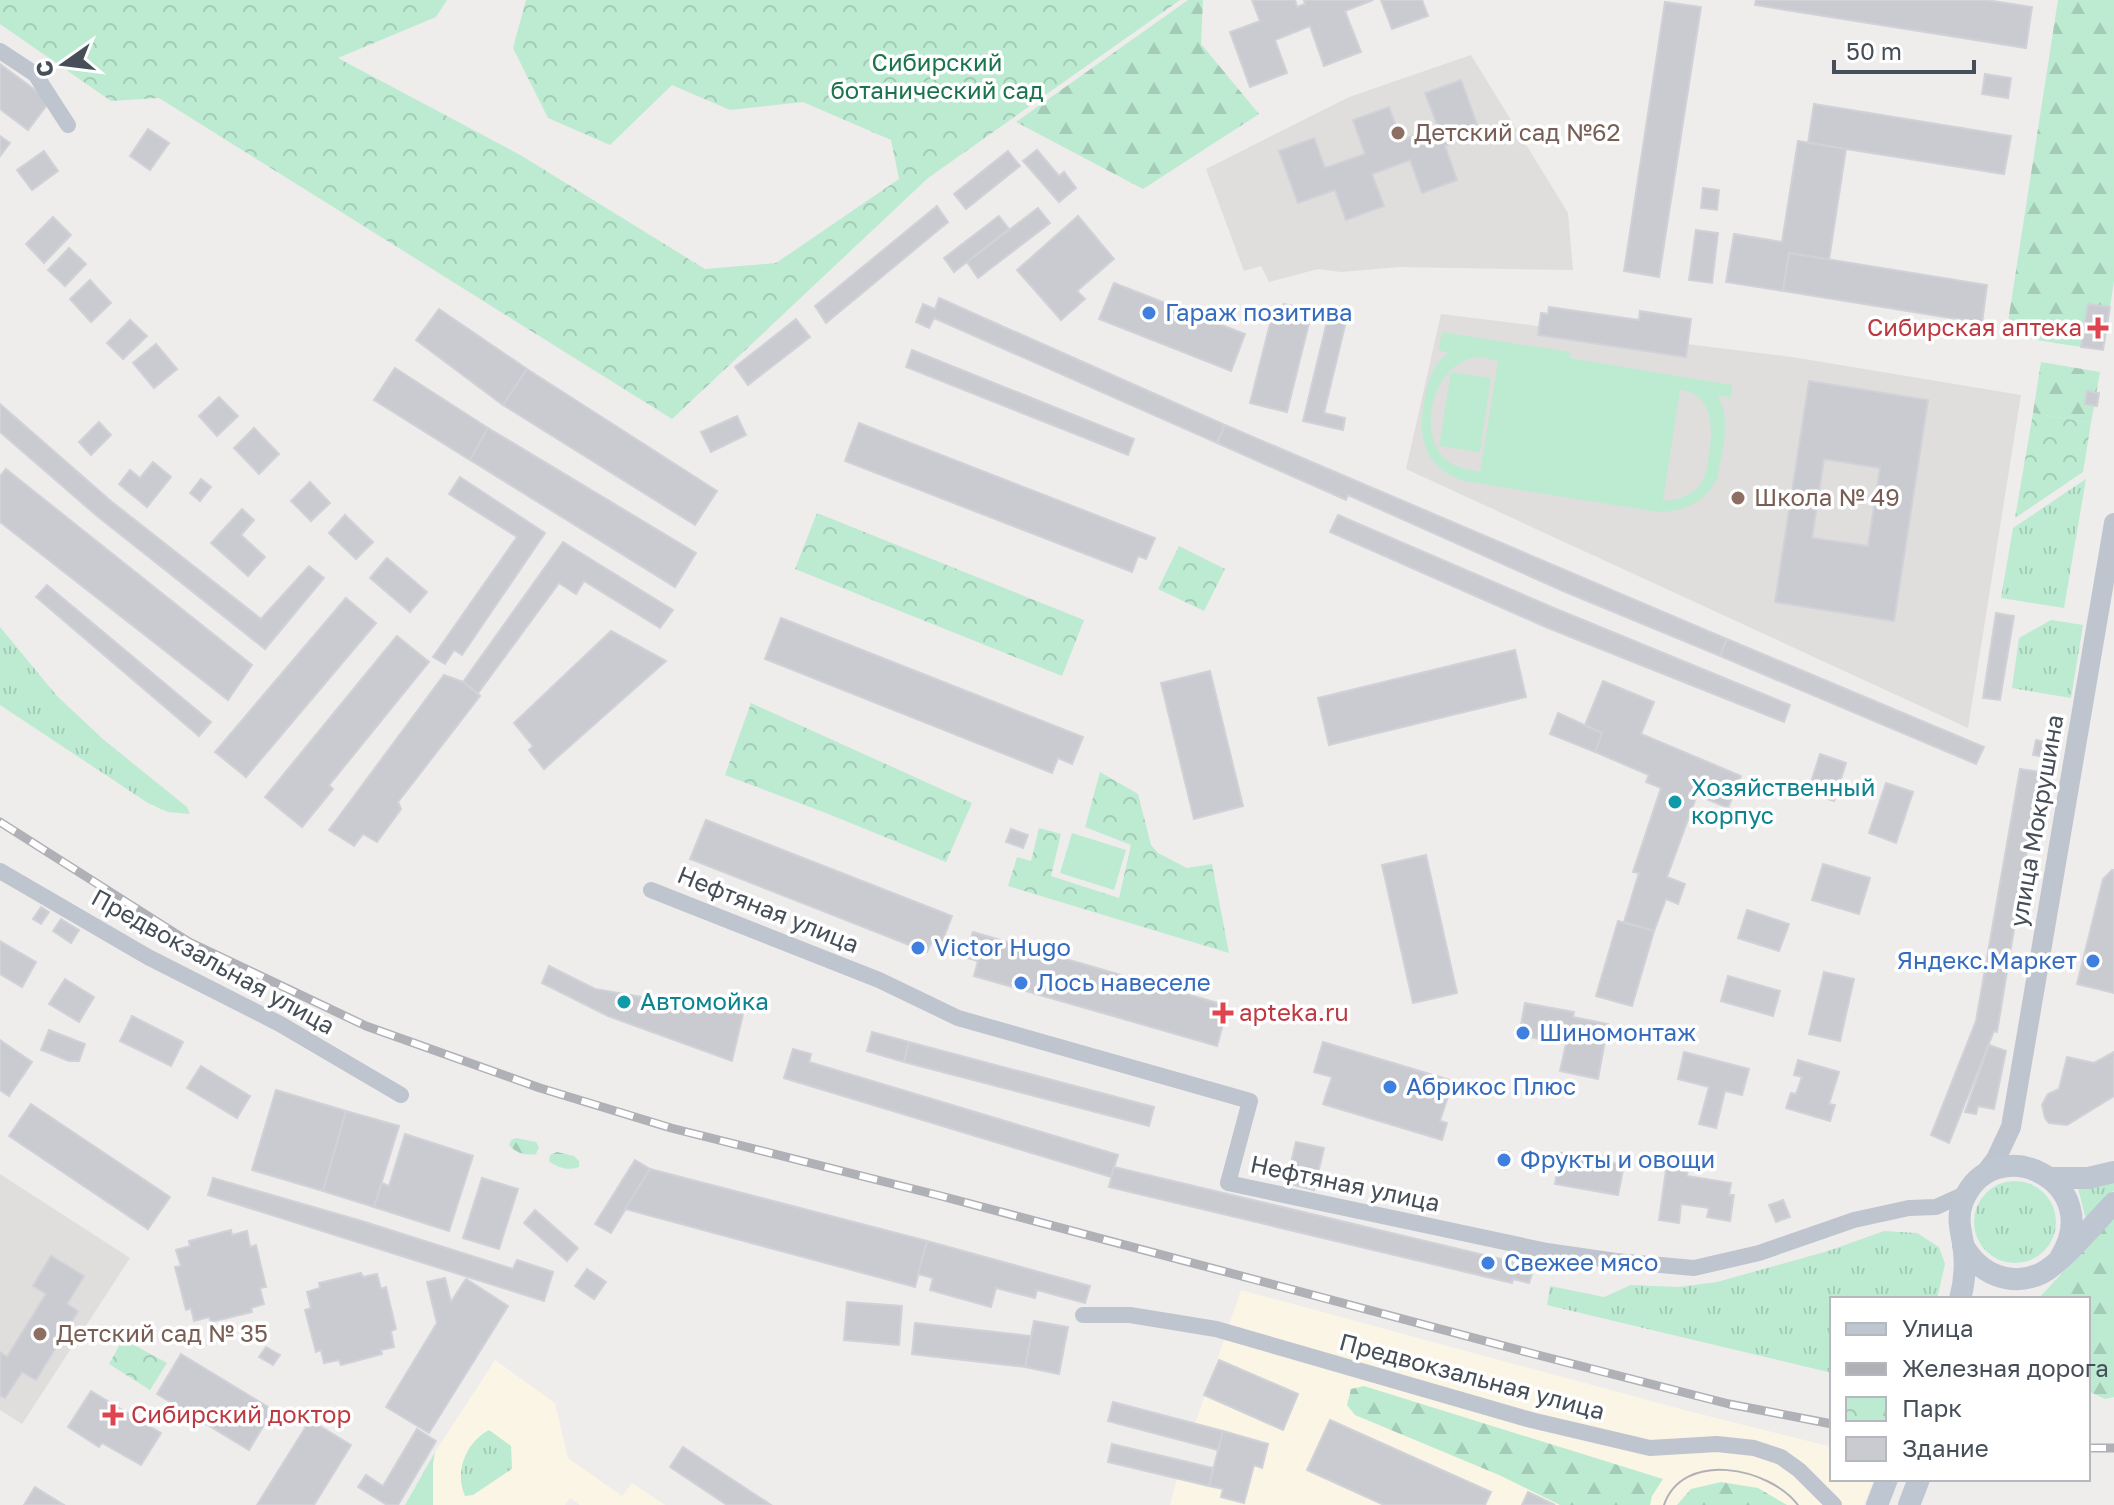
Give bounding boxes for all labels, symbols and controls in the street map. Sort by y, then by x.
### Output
north arrow [24,24,104,104]
scale bar [1834,24,1974,74]
text: 50 m [1846,36,1902,65]
park label: Сибирский ботанический сад [830,47,1044,104]
text: С [29,58,59,80]
place label: Детский сад №62 [1414,117,1621,146]
marker: Детский сад №62 [1389,124,1407,142]
place label: Гараж позитива [1165,297,1353,326]
marker: Гараж позитива [1140,304,1158,322]
place label: Сибирская аптека [1867,312,2082,341]
marker: Сибирская аптека [2089,319,2107,337]
place label: Школа № 49 [1754,482,1900,511]
marker: Школа № 49 [1729,489,1747,507]
street label: улица Мокрушина [2003,712,2068,929]
place label: Хозяйственный корпус [1691,772,1875,829]
marker: Хозяйственный корпус [1666,793,1684,811]
street label: Нефтяная улица [674,859,864,958]
street label: Предвокзальная улица [87,882,340,1040]
place label: Victor Hugo [934,932,1071,961]
marker: Victor Hugo [909,939,927,957]
place label: Яндекс.Маркет [1897,945,2077,974]
marker: Яндекс.Маркет [2084,952,2102,970]
place label: Лось навеселе [1037,967,1211,996]
marker: Лось навеселе [1012,974,1030,992]
place label: Автомойка [640,986,769,1015]
marker: Автомойка [615,993,633,1011]
place label: apteka.ru [1239,997,1349,1026]
marker: apteka.ru [1214,1004,1232,1022]
place label: Шиномонтаж [1539,1017,1696,1046]
marker: Шиномонтаж [1514,1024,1532,1042]
place label: Абрикос Плюс [1406,1071,1576,1100]
marker: Абрикос Плюс [1381,1078,1399,1096]
place label: Фрукты и овощи [1520,1144,1715,1173]
street label: Нефтяная улица [1248,1148,1443,1217]
marker: Фрукты и овощи [1495,1151,1513,1169]
place label: Свежее мясо [1504,1247,1658,1276]
marker: Свежее мясо [1479,1254,1497,1272]
legend [1830,1297,2090,1481]
text: Улица [1902,1313,1974,1342]
place label: Детский сад № 35 [56,1318,268,1347]
marker: Детский сад № 35 [31,1325,49,1343]
street label: Предвокзальная улица [1337,1326,1608,1425]
text: Железная дорога [1902,1353,2109,1382]
text: Парк [1902,1393,1962,1422]
place label: Сибирский доктор [131,1399,351,1428]
marker: Сибирский доктор [102,1404,124,1426]
text: Здание [1902,1433,1989,1462]

